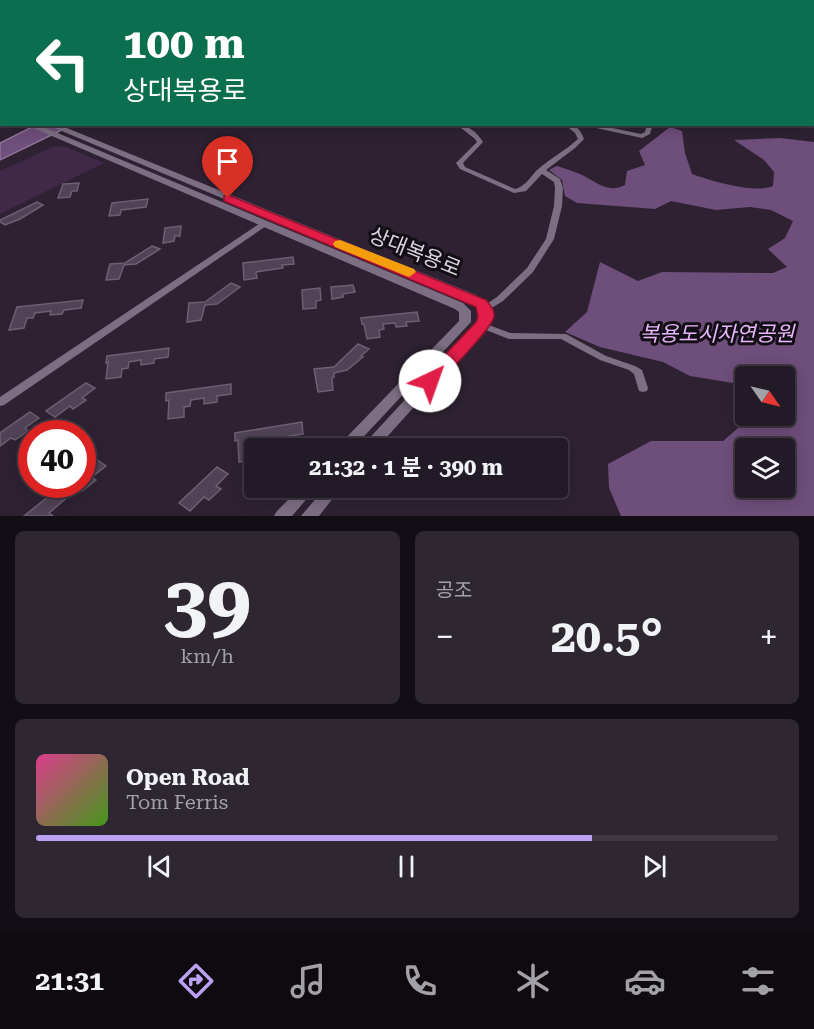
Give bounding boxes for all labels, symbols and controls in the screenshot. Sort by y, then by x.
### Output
text: 100 m [123,19,245,68]
icon: left [24,24,102,102]
text: 상대복용로 [123,75,247,107]
pin [202,136,253,198]
icon: arrive [211,145,244,178]
street label: 상대복용로 [366,223,464,281]
park label: 복용도시자연공원 [640,322,796,346]
position arrow [398,349,462,413]
north arrow [735,366,795,426]
map controls [735,366,795,498]
speed limit sign: 40 [18,420,96,498]
button: layers [735,438,795,498]
text: 21:32 · 1 분 · 390 m [309,455,503,480]
text: 39 [164,559,251,650]
text: 공조 [436,578,472,602]
text: 20.5° [551,610,663,663]
text: − [436,617,454,656]
text: + [760,617,778,656]
text: km/h [180,644,234,668]
text: Open Road [126,765,249,790]
text: Tom Ferris [126,790,228,814]
icon: previous [143,850,176,883]
icon: pause [390,850,423,883]
icon: next [638,850,671,883]
icon: directions [175,960,217,1002]
icon: music [287,960,329,1002]
icon: phone [399,960,441,1002]
icon: climate [512,960,554,1002]
icon: car [624,960,666,1002]
icon: filters [737,960,779,1002]
text: 21:31 [35,965,104,997]

